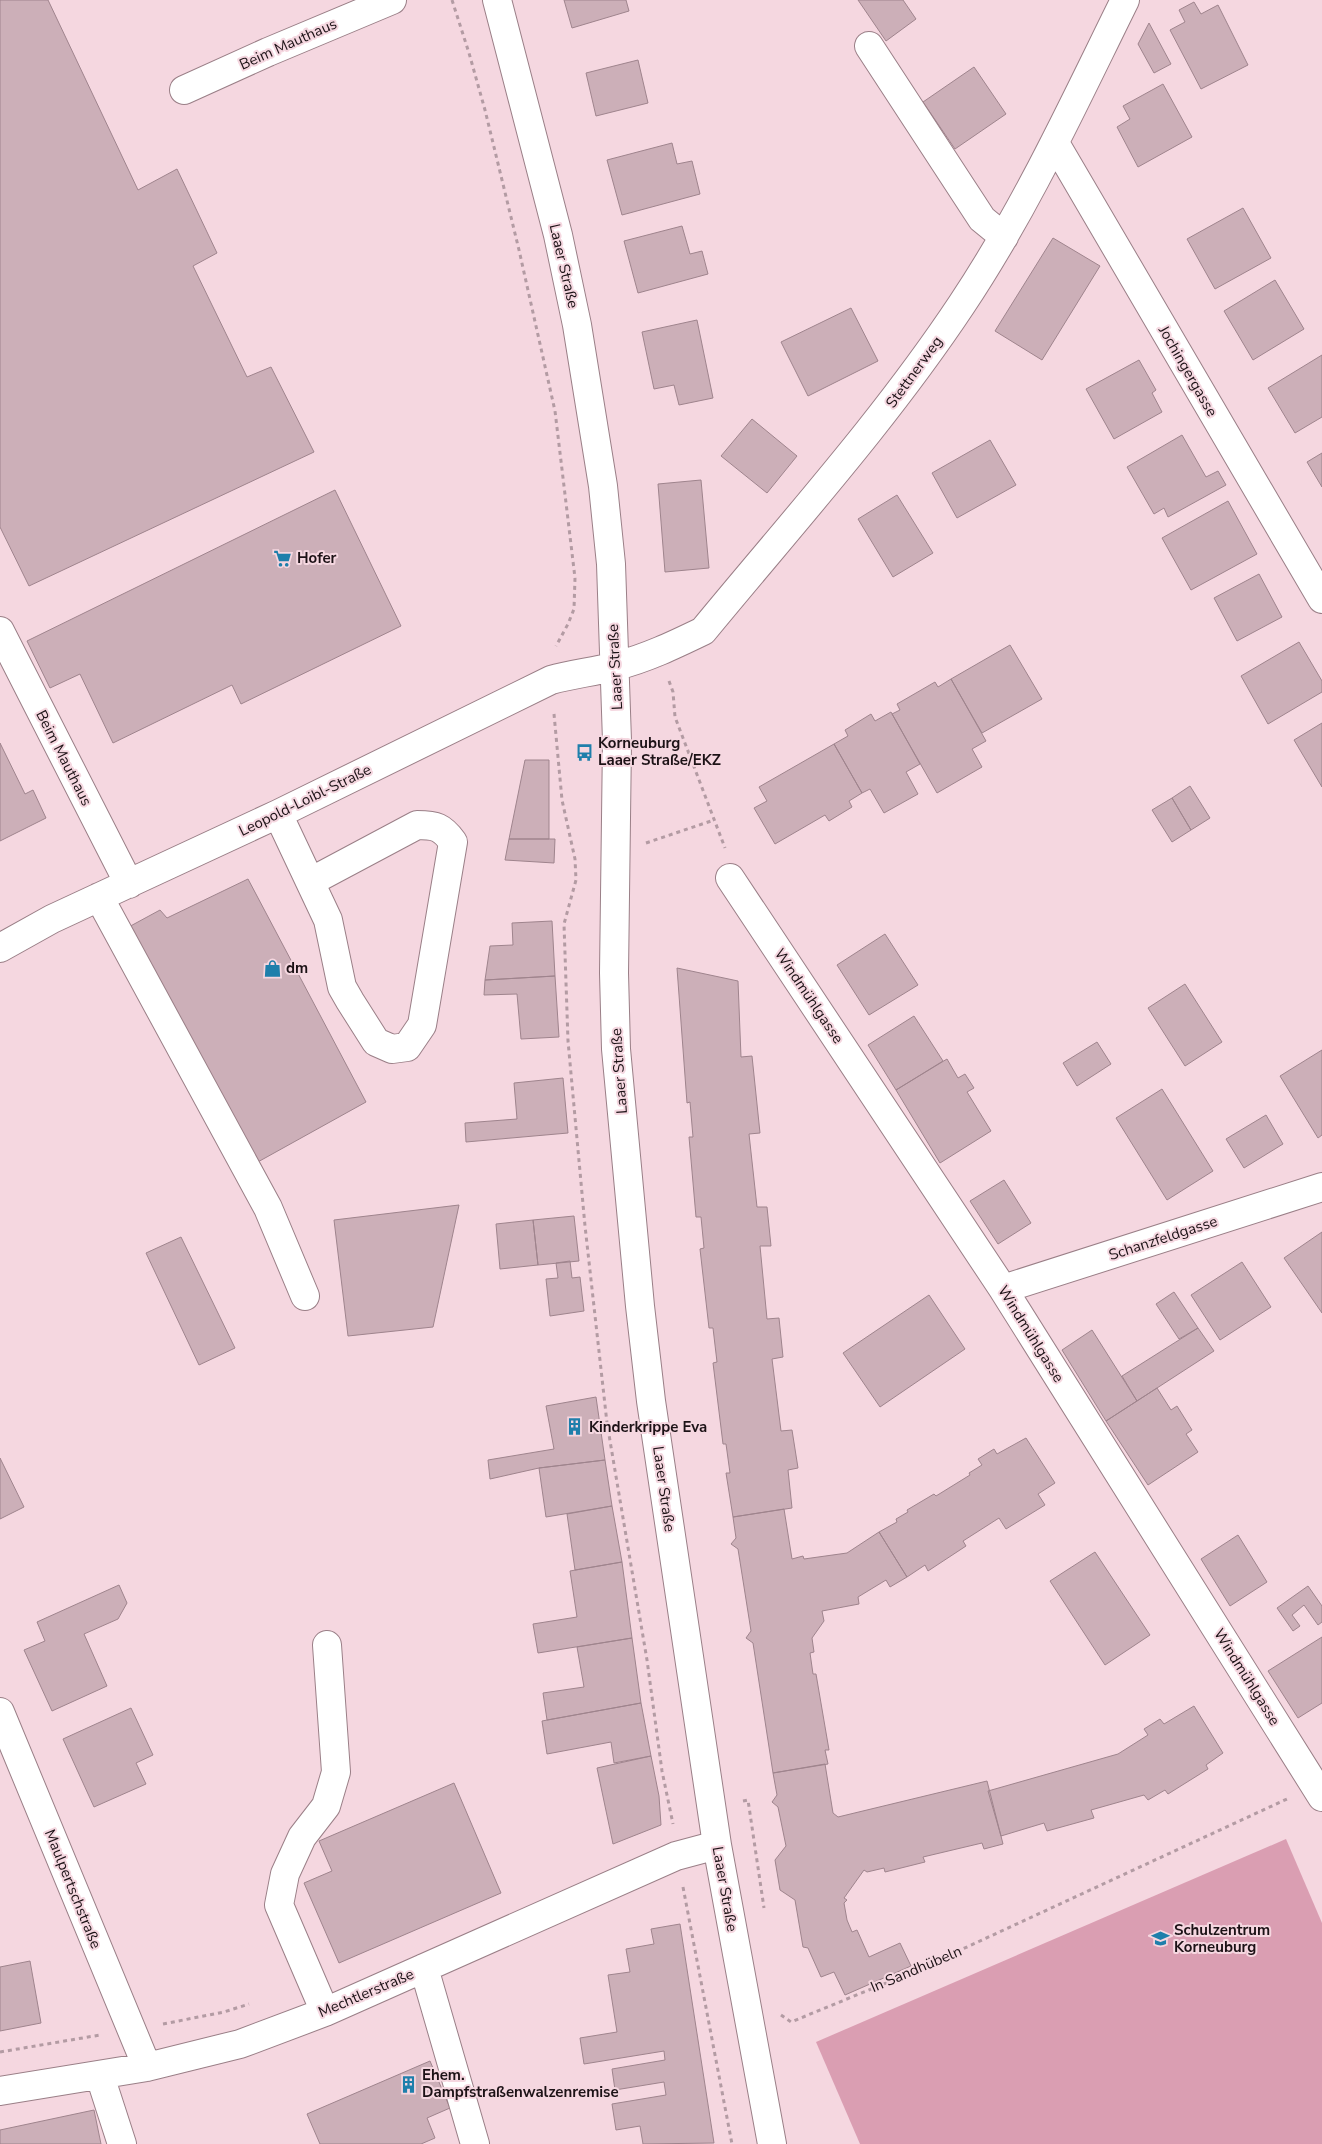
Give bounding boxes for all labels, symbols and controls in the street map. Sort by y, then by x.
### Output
street label: Beim Mauthaus [236,14,340,74]
street label: Laaer Straße [545,222,583,310]
street label: Jochingergasse [1153,321,1222,420]
street label: Stettnerweg [881,332,947,412]
supermarket icon: Hofer [273,548,293,568]
place label: Hofer [297,548,337,568]
street label: Laaer Straße [603,623,627,711]
street label: Beim Mauthaus [31,707,97,809]
place label: Korneuburg Laaer Straße/EKZ [598,733,721,770]
bus stop icon: Korneuburg Laaer Straße/EKZ [574,742,594,762]
street label: Leopold-Loibl-Straße [236,759,374,841]
street label: Windmühlgasse [770,945,848,1047]
shop icon: dm [262,958,282,978]
place label: dm [286,958,308,978]
street label: Laaer Straße [606,1027,632,1115]
street label: Schanzfeldgasse [1106,1211,1220,1265]
street label: Windmühlgasse [993,1282,1069,1386]
building icon: Kinderkrippe Eva [565,1417,585,1437]
place label: Kinderkrippe Eva [589,1417,707,1437]
street label: Laaer Straße [648,1445,680,1533]
street label: Windmühlgasse [1209,1625,1285,1729]
street label: Maulpertschstraße [40,1826,106,1952]
street label: Laaer Straße [708,1845,742,1933]
place label: Schulzentrum Korneuburg [1174,1920,1270,1957]
school or university icon: Schulzentrum Korneuburg [1150,1929,1170,1949]
street label: In Sandhübeln [867,1941,965,1997]
street label: Mechtlerstraße [315,1964,417,2022]
place label: Ehem. Dampfstraßenwalzenremise [422,2065,619,2102]
building icon: Ehem. Dampfstraßenwalzenremise [398,2074,418,2094]

